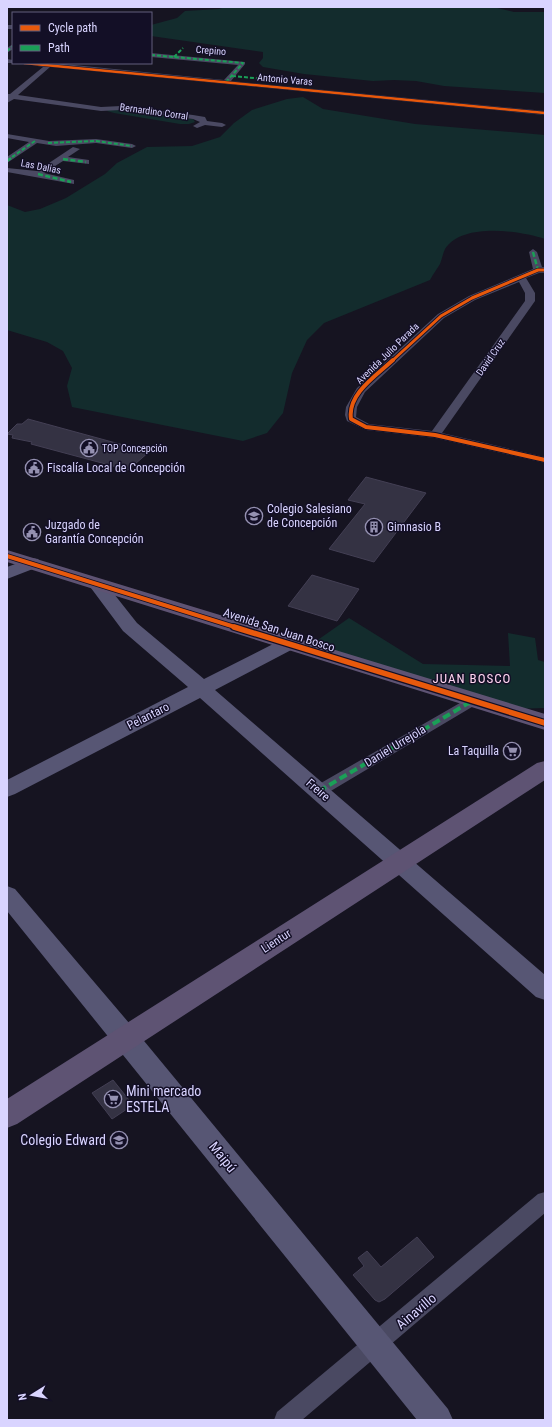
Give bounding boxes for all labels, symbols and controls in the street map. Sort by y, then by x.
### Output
legend [12,12,152,64]
text: Cycle path [48,21,98,35]
text: Path [48,41,70,55]
street label: Crepino [195,44,227,57]
street label: Antonio Varas [257,72,313,87]
street label: Bernardino Corral [119,101,189,122]
street label: Las Dalias [20,157,62,176]
street label: Avenida Julio Parada [354,320,421,386]
street label: David Cruz [474,337,507,378]
public building icon: TOP Concepción [79,438,99,458]
place label: TOP Concepción [102,443,168,454]
public building icon: Fiscalía Local de Concepción [24,458,44,478]
place label: Fiscalía Local de Concepción [47,461,185,475]
place label: Colegio Salesiano de Concepción [267,502,352,530]
school or university icon: Colegio Salesiano de Concepción [244,506,264,526]
building icon: Gimnasio B [364,517,384,537]
place label: Juzgado de Garantía Concepción [45,518,144,546]
place label: Gimnasio B [387,520,441,534]
public building icon: Juzgado de Garantía Concepción [22,522,42,542]
street label: Avenida San Juan Bosco [221,605,337,655]
district label: JUAN BOSCO [433,671,511,686]
street label: Pelantaro [125,699,171,733]
street label: Daniel Urrejola [362,722,428,770]
supermarket icon: La Taquilla [502,741,522,761]
place label: La Taquilla [448,744,499,758]
street label: Freire [303,776,333,804]
street label: Lientur [258,926,294,956]
place label: Mini mercado ESTELA [126,1083,201,1115]
supermarket icon: Mini mercado ESTELA [103,1089,123,1109]
school or university icon: Colegio Edward [109,1130,129,1150]
place label: Colegio Edward [20,1132,106,1148]
street label: Maipú [206,1139,240,1175]
street label: Ainavillo [393,1290,439,1332]
north arrow [12,1375,52,1415]
text: N [16,1392,30,1401]

